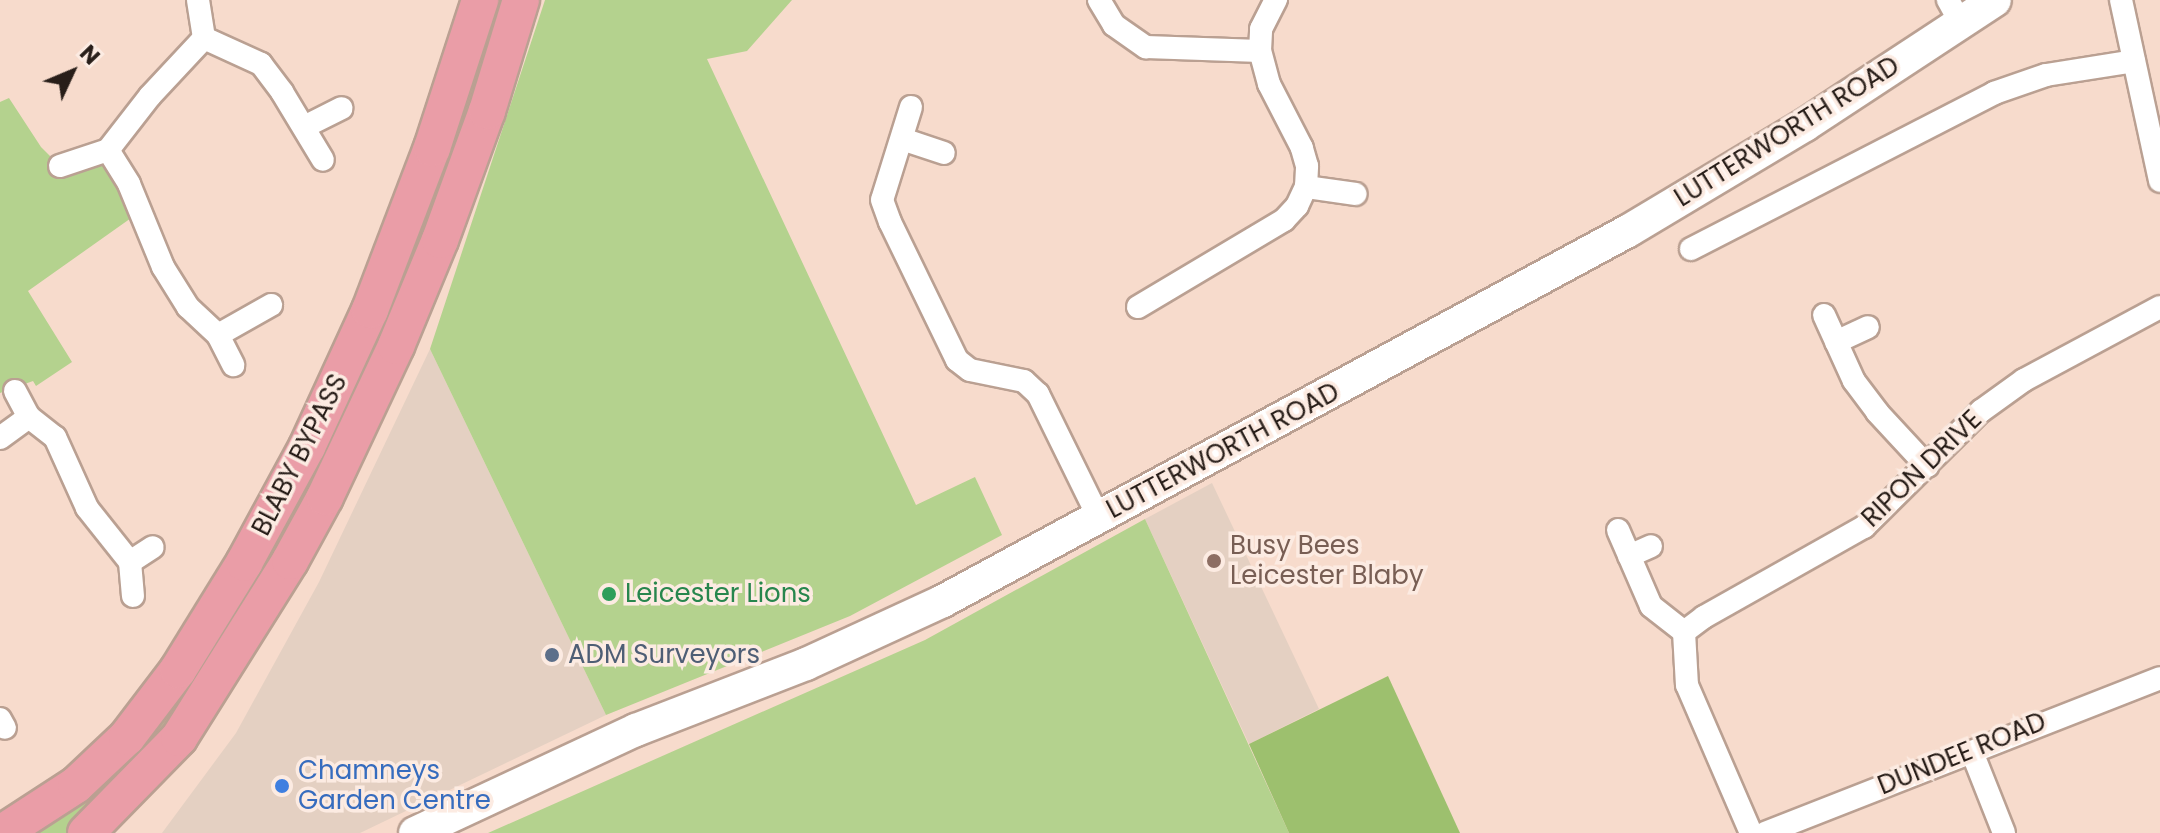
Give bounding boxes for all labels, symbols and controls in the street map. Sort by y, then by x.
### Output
north arrow [32,32,112,112]
text: N [73,38,107,72]
street label: LUTTERWORTH ROAD [1669,50,1905,214]
street label: BLABY BYPASS [246,369,354,541]
street label: LUTTERWORTH ROAD [1101,376,1345,526]
street label: RIPON DRIVE [1856,404,1988,534]
place label: Busy Bees Leicester Blaby [1230,530,1424,592]
marker: Busy Bees Leicester Blaby [1205,552,1223,570]
place label: Leicester Lions [625,578,811,610]
marker: Leicester Lions [600,585,618,603]
place label: ADM Surveyors [568,639,760,671]
marker: ADM Surveyors [543,646,561,664]
street label: DUNDEE ROAD [1873,706,2051,802]
place label: Chamneys Garden Centre [298,755,491,816]
marker: Chamneys Garden Centre [273,777,291,795]

